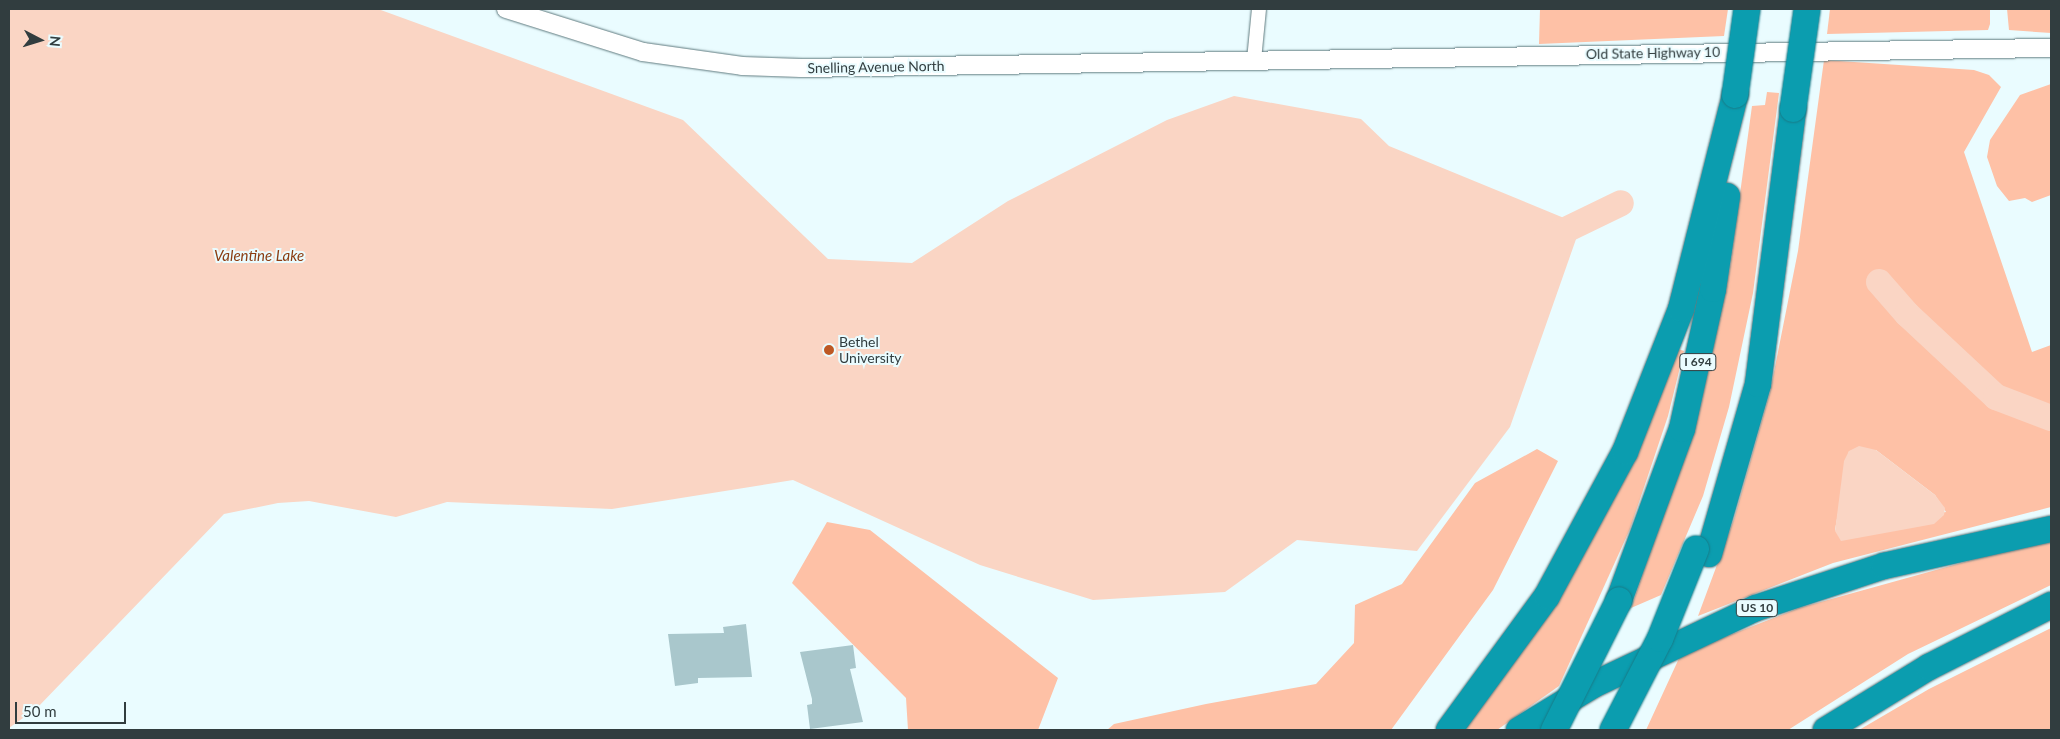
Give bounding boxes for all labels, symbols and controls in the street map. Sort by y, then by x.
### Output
north arrow [15,15,65,65]
text: N [47,35,64,47]
street label: Old State Highway 10 [1586,43,1720,63]
street label: Snelling Avenue North [807,57,945,77]
water label: Valentine Lake [214,247,304,265]
place label: Bethel University [839,334,901,367]
marker: Bethel University [823,344,835,356]
road number: I 694 [1679,352,1717,372]
road number: US 10 [1736,598,1778,618]
scale bar [18,692,129,724]
text: 50 m [23,702,57,720]

